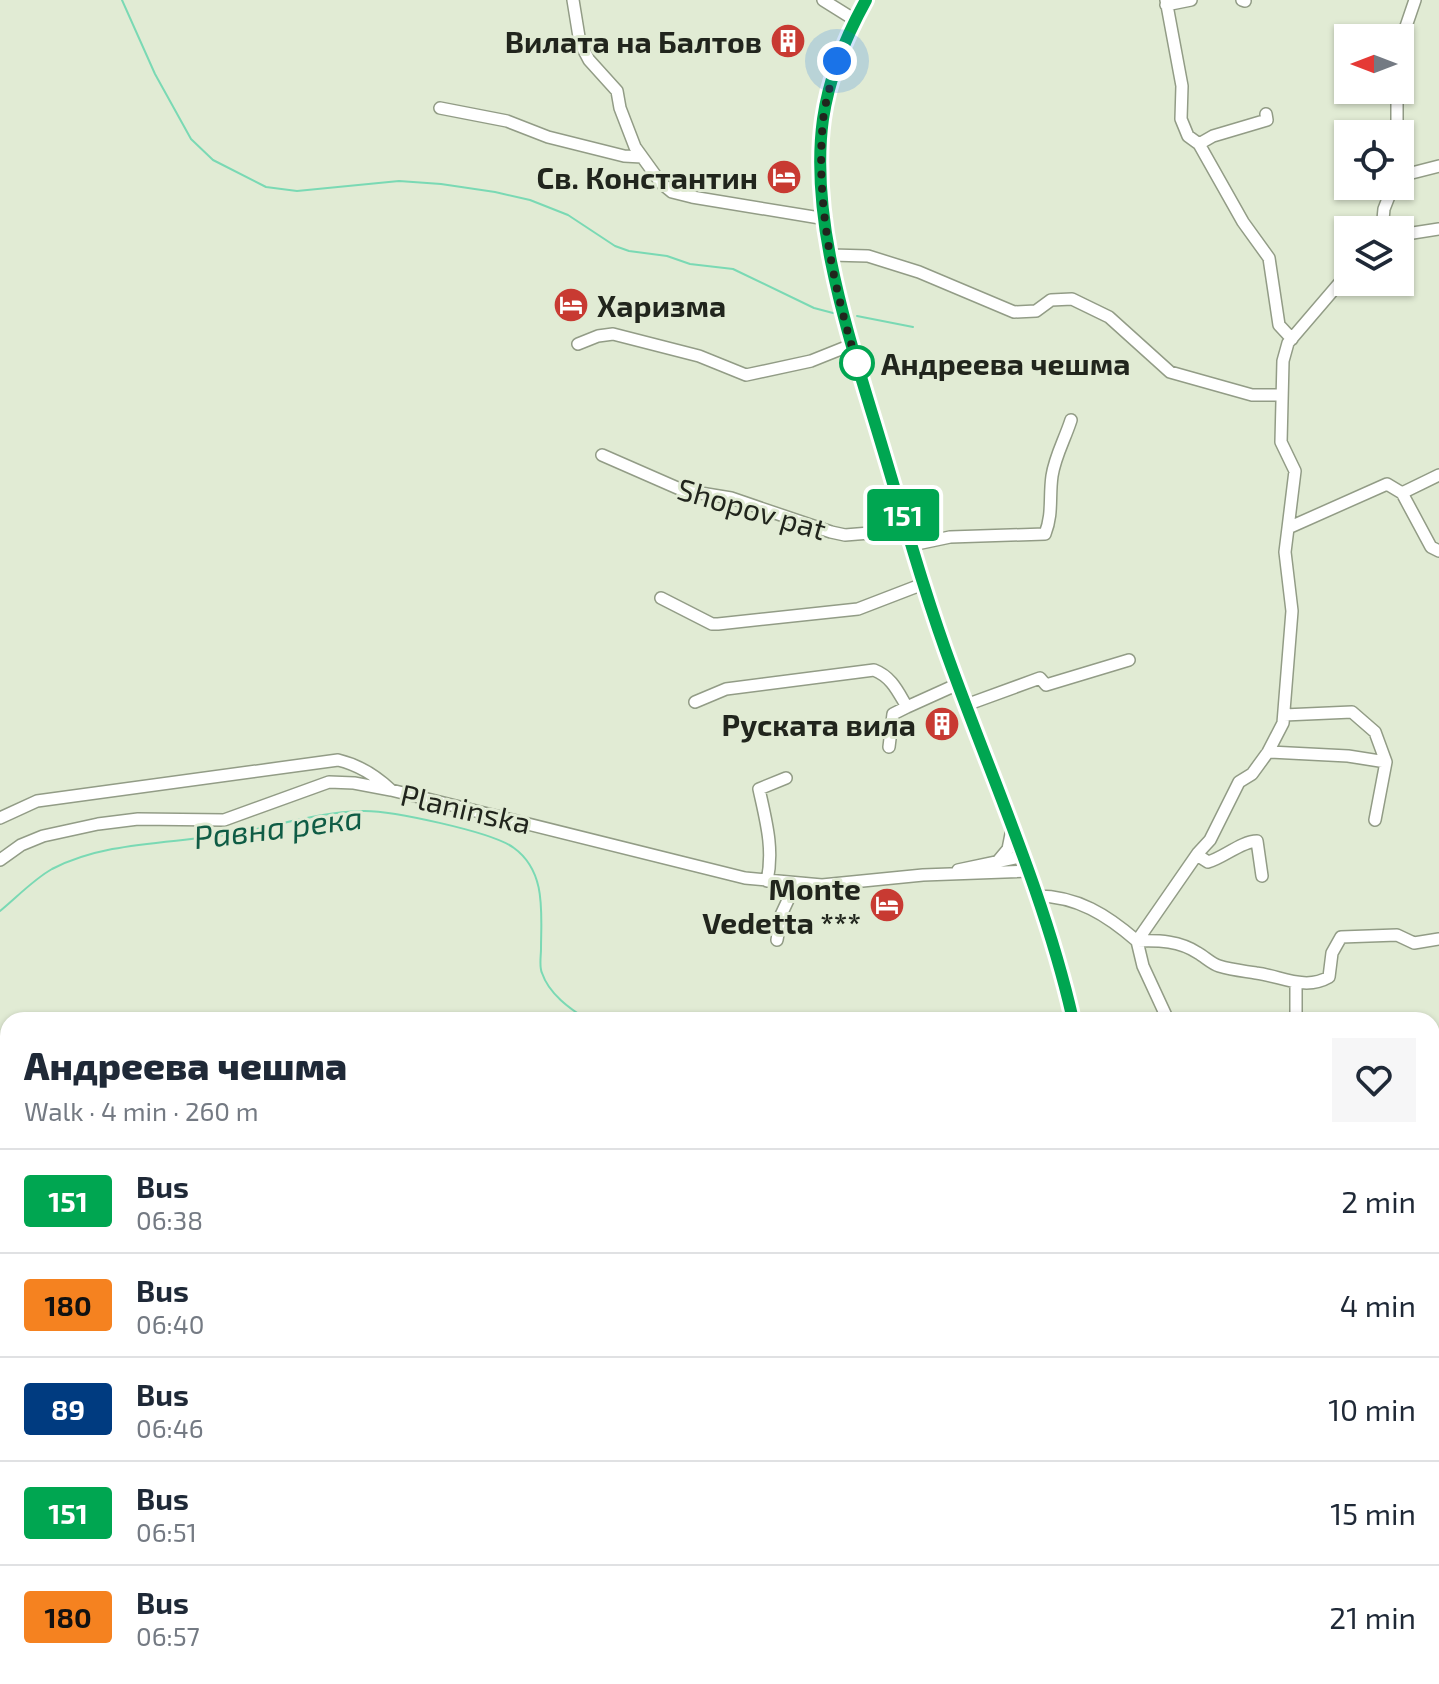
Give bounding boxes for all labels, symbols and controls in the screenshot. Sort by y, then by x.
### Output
building icon: Вилата на Балтов [769,22,807,60]
place label: Вилата на Балтов [505,23,762,59]
north arrow [1334,24,1414,104]
map controls [1334,24,1414,296]
your location [817,41,857,81]
button: locate [1334,120,1414,200]
hotel icon: Св. Константин [765,158,803,196]
place label: Св. Константин [537,159,758,195]
button: layers [1334,216,1414,296]
hotel icon: Харизма [552,286,590,324]
place label: Харизма [597,287,726,323]
place label: Андреева чешма [881,345,1130,381]
marker: Андреева чешма [840,346,874,380]
street label: Shopov pat [674,470,830,546]
line badge: 151 [857,489,949,541]
text: 151 [883,498,923,532]
building icon: Руската вила [923,705,961,743]
place label: Руската вила [722,706,916,743]
street label: Planinska [397,776,535,840]
water label: Равна река [191,797,365,855]
place label: Monte Vedetta *** [702,870,861,940]
hotel icon: Monte Vedetta *** [868,886,906,924]
button: heart [1332,1038,1416,1122]
text: Андреева чешма [24,1042,347,1088]
text: Walk · 4 min · 260 m [24,1095,259,1126]
text: Bus [136,1168,189,1204]
text: 2 min [1341,1183,1416,1219]
text: 151 [48,1184,88,1218]
text: 06:38 [136,1204,203,1235]
text: Bus [136,1272,189,1308]
text: 4 min [1340,1287,1416,1323]
text: 180 [44,1288,92,1322]
text: 06:40 [136,1308,204,1339]
text: Bus [136,1376,189,1412]
text: 10 min [1328,1391,1416,1427]
text: 89 [51,1392,85,1426]
text: 06:46 [136,1412,204,1443]
text: Bus [136,1480,189,1516]
text: 15 min [1330,1495,1416,1531]
text: 151 [48,1496,88,1530]
text: 06:51 [136,1516,197,1547]
text: Bus [136,1584,189,1620]
text: 21 min [1329,1599,1416,1635]
text: 180 [44,1600,92,1634]
text: 06:57 [136,1620,200,1651]

